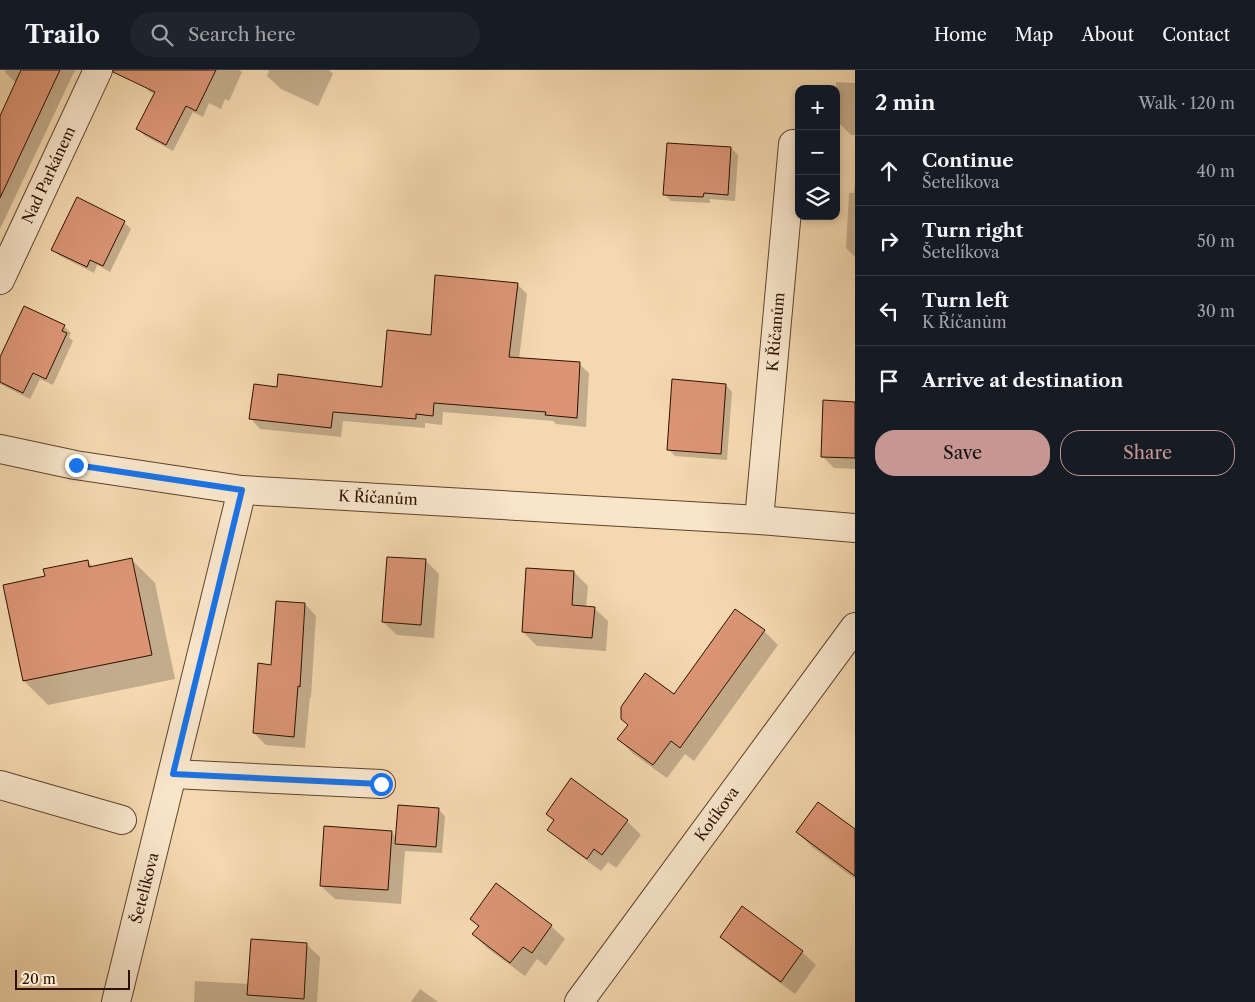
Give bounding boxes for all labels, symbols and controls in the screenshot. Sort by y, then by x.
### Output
search box [130,12,480,57]
text: Trailo [25,20,100,49]
icon: search [148,21,176,49]
text: Search here [188,23,296,46]
text: Home [934,24,987,46]
text: Map [1015,24,1053,46]
text: About [1081,24,1134,46]
text: Contact [1162,24,1230,46]
map controls [795,85,840,220]
button: + [795,85,840,130]
text: 2 min [875,90,935,115]
text: Walk · 120 m [1139,93,1235,113]
street label: Nad Parkánem [18,123,79,226]
button: − [795,130,840,175]
text: Continue [922,149,1014,172]
icon: ahead [875,157,903,185]
text: 40 m [1196,161,1235,181]
text: Šetelíkova [922,172,999,192]
button: layers [795,175,840,220]
text: Turn right [922,219,1023,242]
icon: right [875,227,903,255]
text: 50 m [1197,231,1235,251]
text: Šetelíkova [922,242,999,262]
text: Turn left [922,289,1009,312]
street label: K Říčanům [763,292,788,372]
icon: left [875,297,903,325]
text: 30 m [1197,301,1235,321]
text: K Říčanům [922,312,1007,332]
icon: arrive [875,367,903,395]
text: Arrive at destination [922,369,1123,392]
button: Save [875,430,1050,476]
button: Share [1060,430,1235,476]
route end [65,454,88,477]
street label: K Říčanům [338,486,418,509]
route start [370,773,393,796]
street label: Kotíkova [690,783,743,845]
street label: Šetelíkova [127,850,163,925]
scale bar [15,967,130,990]
text: 20 m [22,970,56,988]

